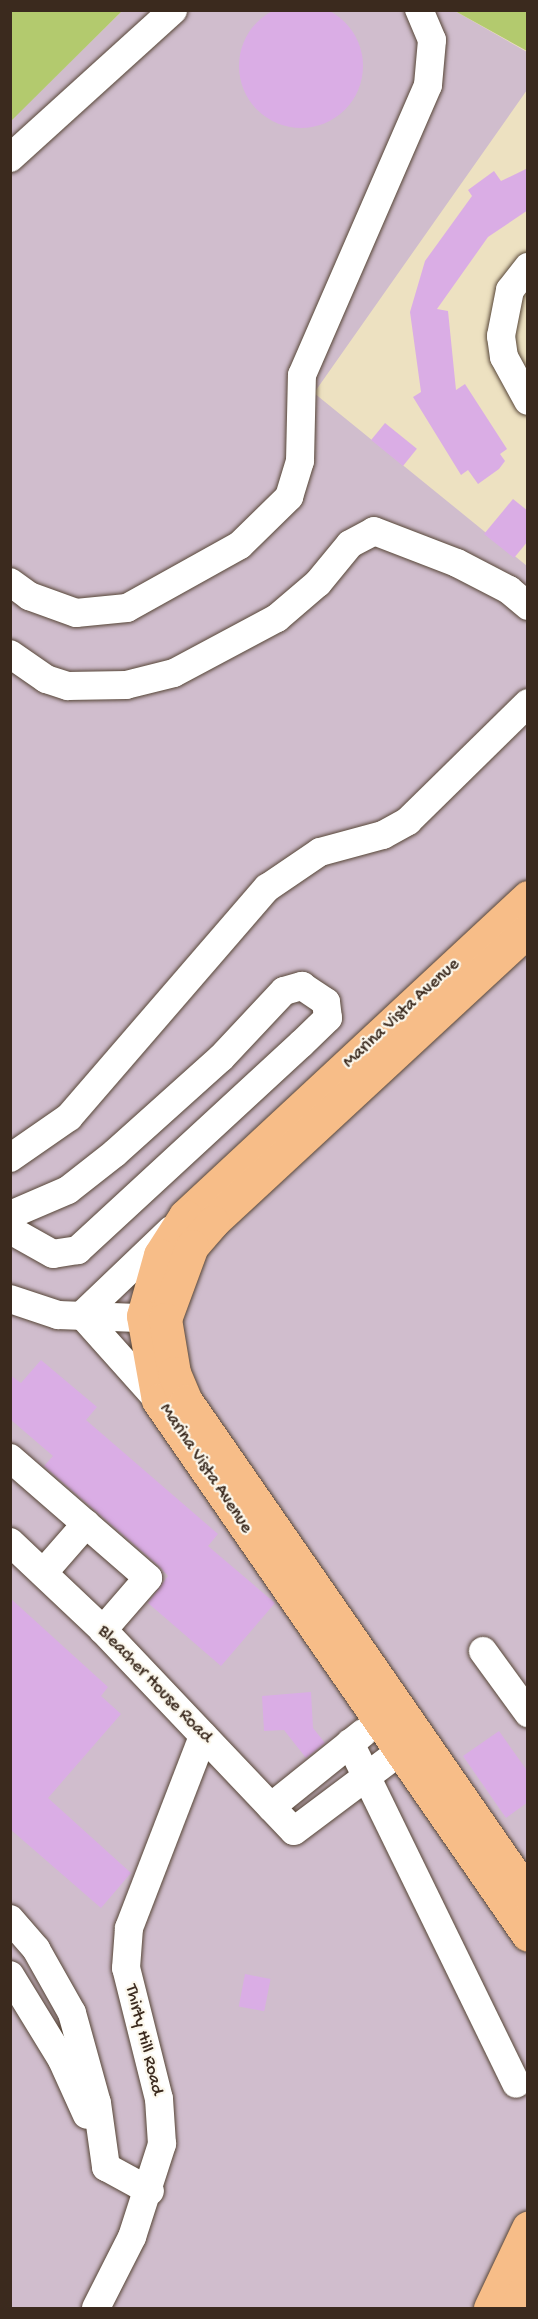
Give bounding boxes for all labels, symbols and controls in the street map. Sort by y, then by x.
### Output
street label: Marina Vista Avenue [339,954,465,1074]
street label: Marina Vista Avenue [154,1400,256,1538]
street label: Bleacher House Road [92,1621,216,1749]
street label: Thirty Hill Road [119,1983,167,2097]

